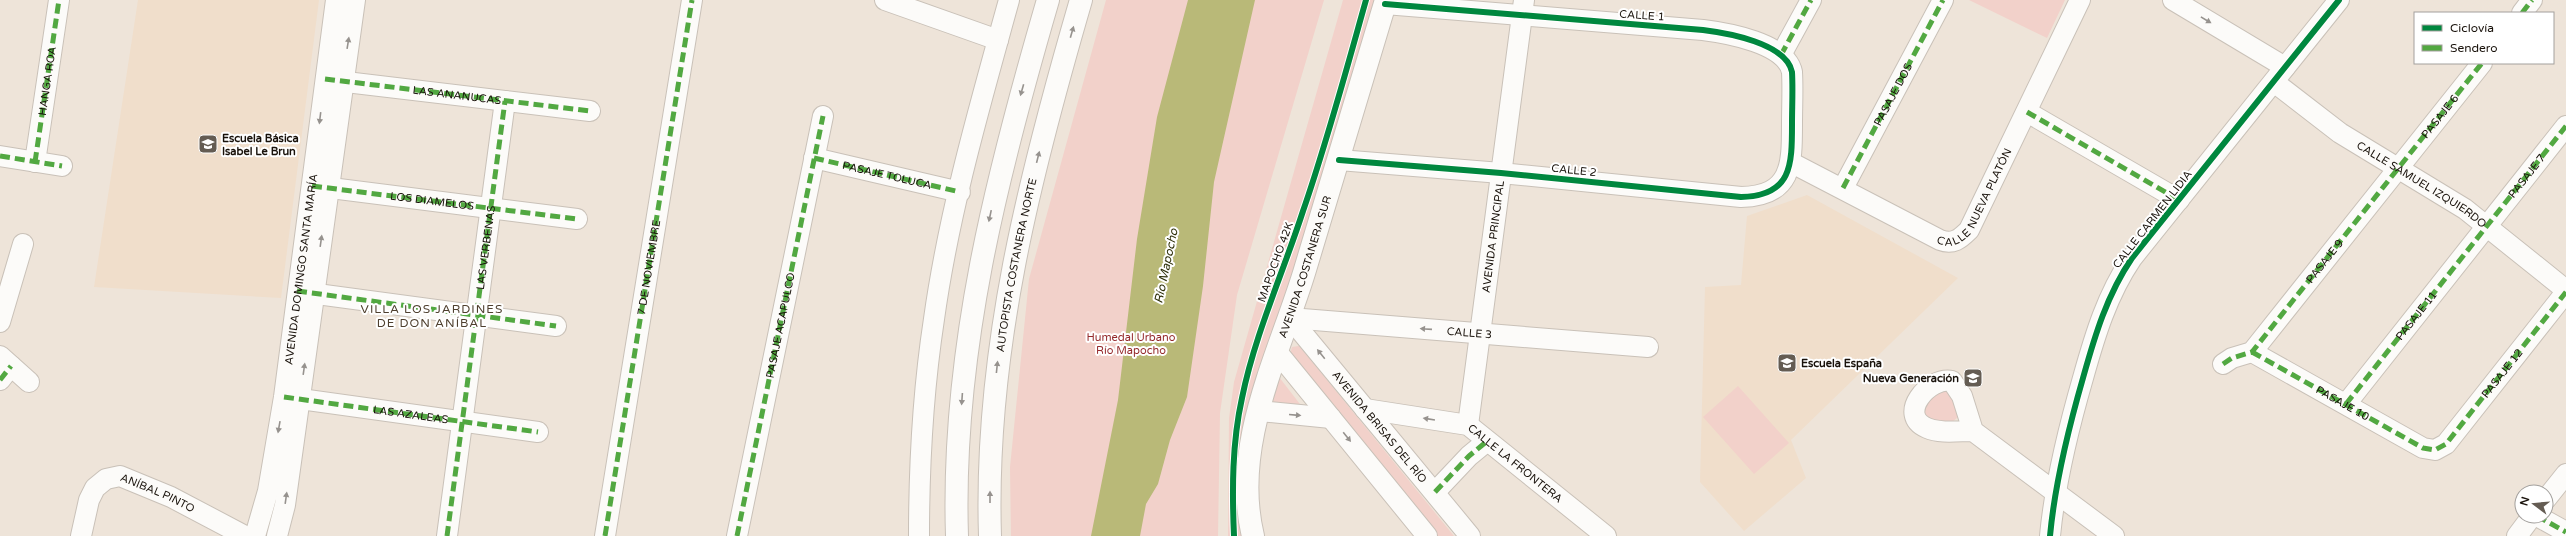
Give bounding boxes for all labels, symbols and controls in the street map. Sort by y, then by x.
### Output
street label: CALLE 1 [1619,7,1665,24]
legend [2414,12,2554,64]
one-way arrow [2201,16,2211,24]
text: Ciclovía [2450,21,2494,35]
one-way arrow [1069,26,1075,38]
one-way arrow [345,37,351,49]
text: Sendero [2450,41,2498,55]
street label: HANGA ROA [36,46,59,116]
street label: PASAJE DOS [1871,61,1915,128]
street label: LAS ANANUCAS [412,84,502,107]
one-way arrow [1019,84,1025,96]
street label: PASAJE 6 [2419,92,2461,141]
one-way arrow [317,112,323,124]
place label: Escuela Básica Isabel Le Brun [222,132,299,158]
school or university icon: Escuela Básica Isabel Le Brun [197,133,219,155]
street label: CALLE SAMUEL IZQUIERDO [2354,139,2489,231]
street label: CALLE NUEVA PLATÓN [1935,146,2015,249]
one-way arrow [1035,151,1041,163]
street label: PASAJE 7 [2506,152,2548,201]
street label: PASAJE TOLUCA [841,159,933,192]
street label: CALLE 2 [1551,162,1597,179]
street label: CALLE CARMEN LIDIA [2110,168,2195,271]
street label: AVENIDA DOMINGO SANTA MARÍA [282,173,320,366]
street label: AUTOPISTA COSTANERA NORTE [994,177,1040,353]
street label: AVENIDA PRINCIPAL [1479,179,1507,294]
street label: LOS DIAMELOS [389,190,475,213]
street label: AVENIDA COSTANERA SUR [1276,194,1334,340]
street label: LAS VERBENAS [474,204,498,291]
one-way arrow [987,210,993,222]
street label: 7 DE NOVIEMBRE [635,219,663,316]
street label: MAPOCHO 42K [1255,220,1296,304]
water label: Río Mapocho [1151,227,1181,305]
one-way arrow [318,234,324,247]
street label: PASAJE 9 [2304,237,2346,286]
street label: PASAJE ACAPULCO [763,271,798,379]
street label: PASAJE 11 [2393,289,2440,343]
district label: VILLA LOS JARDINES DE DON ANÍBAL [361,302,503,330]
one-way arrow [1420,325,1433,332]
street label: CALLE 3 [1446,325,1493,341]
park label: Humedal Urbano Río Mapocho [1087,331,1176,357]
street label: PASAJE 12 [2479,346,2526,401]
one-way arrow [1316,349,1325,360]
school or university icon: Escuela España [1776,352,1798,374]
place label: Escuela España [1801,357,1882,371]
one-way arrow [994,361,1001,373]
one-way arrow [301,363,307,375]
school or university icon: Nueva Generación [1962,367,1984,389]
street label: AVENIDA BRISAS DEL RÍO [1329,368,1429,486]
place label: Nueva Generación [1863,372,1959,385]
street label: PASAJE 10 [2314,383,2371,424]
one-way arrow [958,393,965,405]
street label: LAS AZALEAS [372,403,449,427]
one-way arrow [1289,411,1301,418]
one-way arrow [1423,416,1435,422]
one-way arrow [276,421,282,434]
street label: CALLE LA FRONTERA [1465,421,1565,505]
one-way arrow [1342,432,1351,443]
street label: ANÍBAL PINTO [118,471,197,515]
north arrow [2514,484,2554,524]
one-way arrow [987,490,993,503]
one-way arrow [283,492,289,504]
text: N [2517,495,2532,507]

